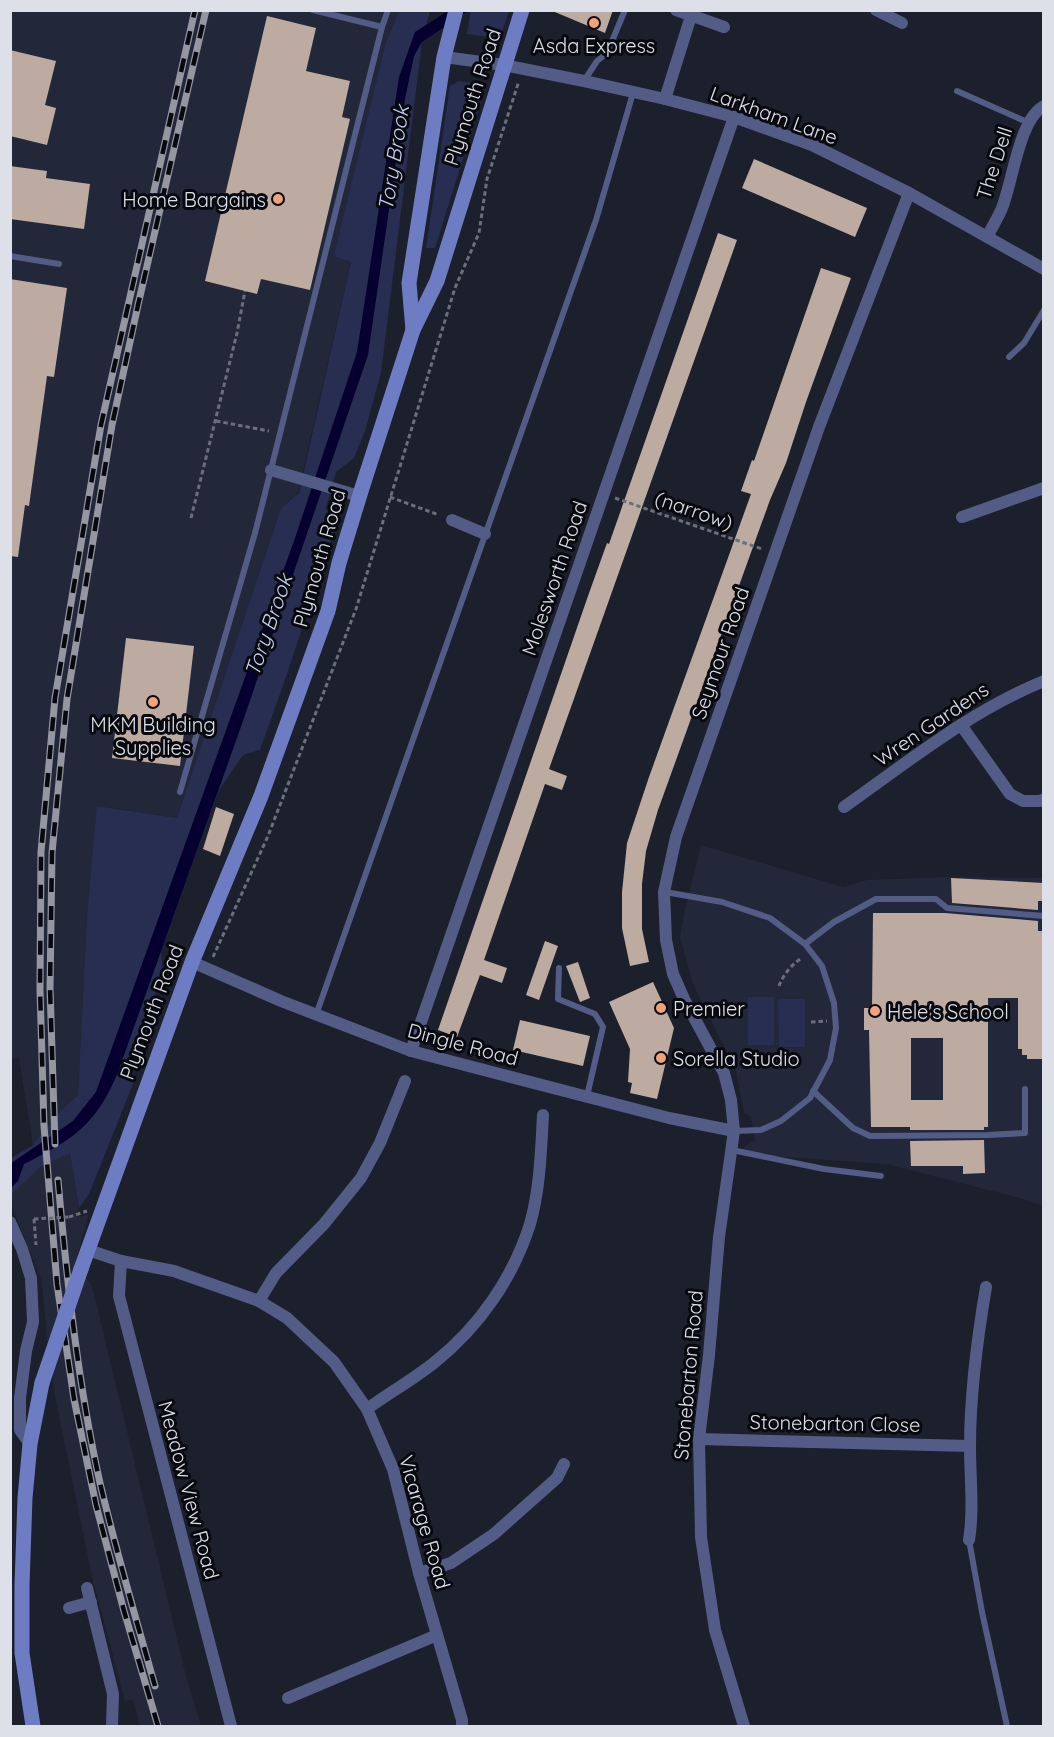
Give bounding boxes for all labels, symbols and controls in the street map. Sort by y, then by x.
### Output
marker: Asda Express [587,16,601,30]
street label: Plymouth Road [438,25,506,169]
place label: Asda Express [533,33,655,58]
street label: Larkham Lane [707,80,841,150]
water label: Tory Brook [372,102,414,213]
street label: The Dell [970,123,1018,203]
place label: Home Bargains [122,187,266,212]
marker: Home Bargains [271,192,285,206]
street label: (narrow) [652,485,736,535]
street label: Plymouth Road [287,486,351,630]
street label: Molesworth Road [516,497,592,659]
water label: Tory Brook [238,569,298,680]
street label: Seymour Road [686,584,754,722]
street label: Wren Gardens [869,677,993,771]
marker: MKM Building Supplies [146,695,160,709]
place label: MKM Building Supplies [90,712,216,760]
street label: Plymouth Road [114,941,188,1083]
place label: Premier [673,996,745,1021]
place label: Hele's School [887,999,1009,1024]
marker: Premier [654,1001,668,1015]
marker: Hele's School [868,1004,882,1018]
street label: Dingle Road [405,1017,521,1071]
place label: Sorella Studio [673,1046,800,1071]
marker: Sorella Studio [654,1051,668,1065]
street label: Stonebarton Road [668,1289,708,1461]
street label: Meadow View Road [153,1398,225,1582]
street label: Stonebarton Close [749,1409,921,1437]
street label: Vicarage Road [394,1452,456,1592]

